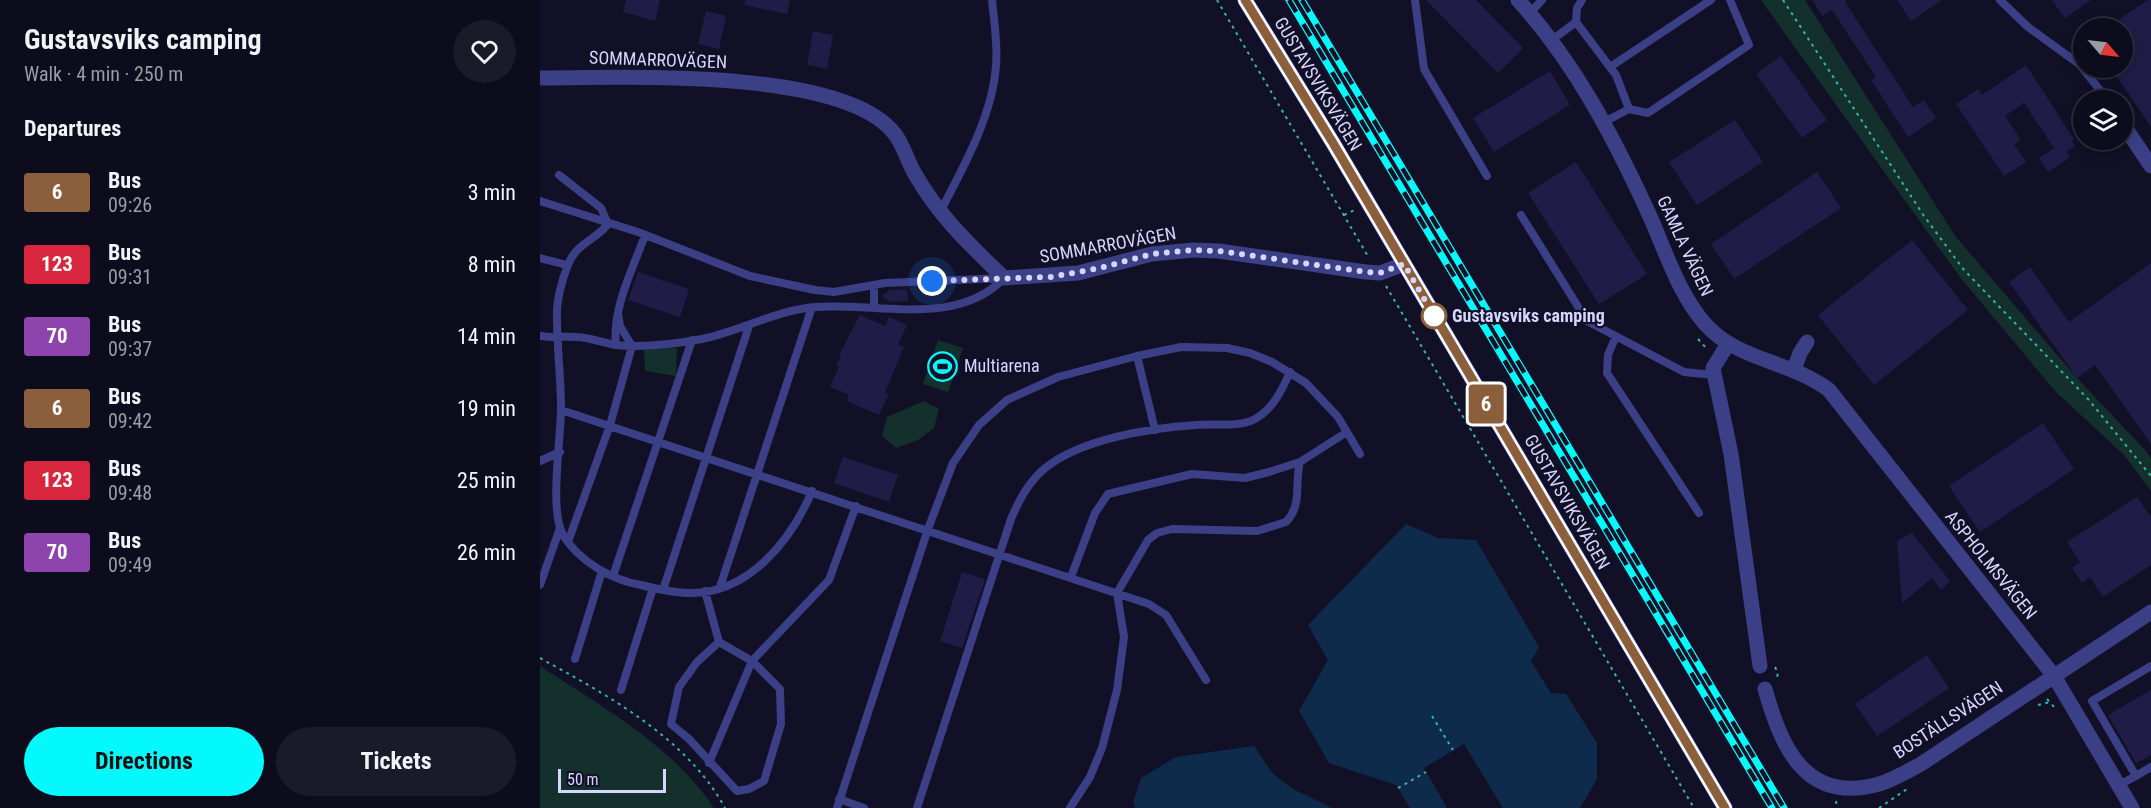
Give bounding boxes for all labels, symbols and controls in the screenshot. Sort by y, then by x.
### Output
street label: GUSTAVSVIKSVÄGEN [1270,13,1367,154]
north arrow [2073,18,2133,78]
map controls [2073,18,2133,150]
button: heart [453,20,516,83]
text: Gustavsviks camping [24,23,262,56]
street label: SOMMARROVÄGEN [589,47,727,72]
text: Walk · 4 min · 250 m [24,62,183,86]
button: layers [2073,90,2133,150]
text: Departures [24,116,121,141]
text: Bus [108,168,141,193]
text: 6 [52,180,62,204]
text: 3 min [468,180,516,205]
street label: GAMLA VÄGEN [1653,192,1718,299]
text: 09:26 [108,193,152,217]
street label: SOMMARROVÄGEN [1038,222,1178,267]
text: Bus [108,240,141,265]
text: 123 [41,252,73,276]
text: 8 min [468,252,516,277]
text: 09:31 [108,265,152,289]
your location [917,266,947,296]
marker: Gustavsviks camping [1421,303,1447,329]
place label: Gustavsviks camping [1452,305,1605,326]
text: Bus [108,312,141,337]
text: 70 [46,324,68,348]
text: 14 min [457,324,516,349]
text: 09:37 [108,337,152,361]
sports icon: Multiarena [927,350,959,382]
place label: Multiarena [964,355,1040,376]
text: Bus [108,384,141,409]
line badge: 6 [1466,384,1506,424]
text: 6 [1481,392,1491,416]
text: 6 [52,396,62,420]
text: 19 min [457,396,516,421]
text: 09:42 [108,409,152,433]
street label: GUSTAVSVIKSVÄGEN [1520,431,1615,573]
text: Bus [108,456,141,481]
text: 123 [41,468,73,492]
text: 25 min [457,468,516,493]
text: 09:48 [108,481,152,505]
street label: ASPHOLMSVÄGEN [1941,506,2042,623]
text: Bus [108,528,141,553]
text: 70 [46,540,68,564]
text: 26 min [457,540,516,565]
text: 09:49 [108,553,152,577]
street label: BOSTÄLLSVÄGEN [1889,676,2006,763]
button: Directions [24,727,264,796]
button: Tickets [276,727,516,796]
scale bar [558,766,666,794]
text: 50 m [567,770,599,789]

